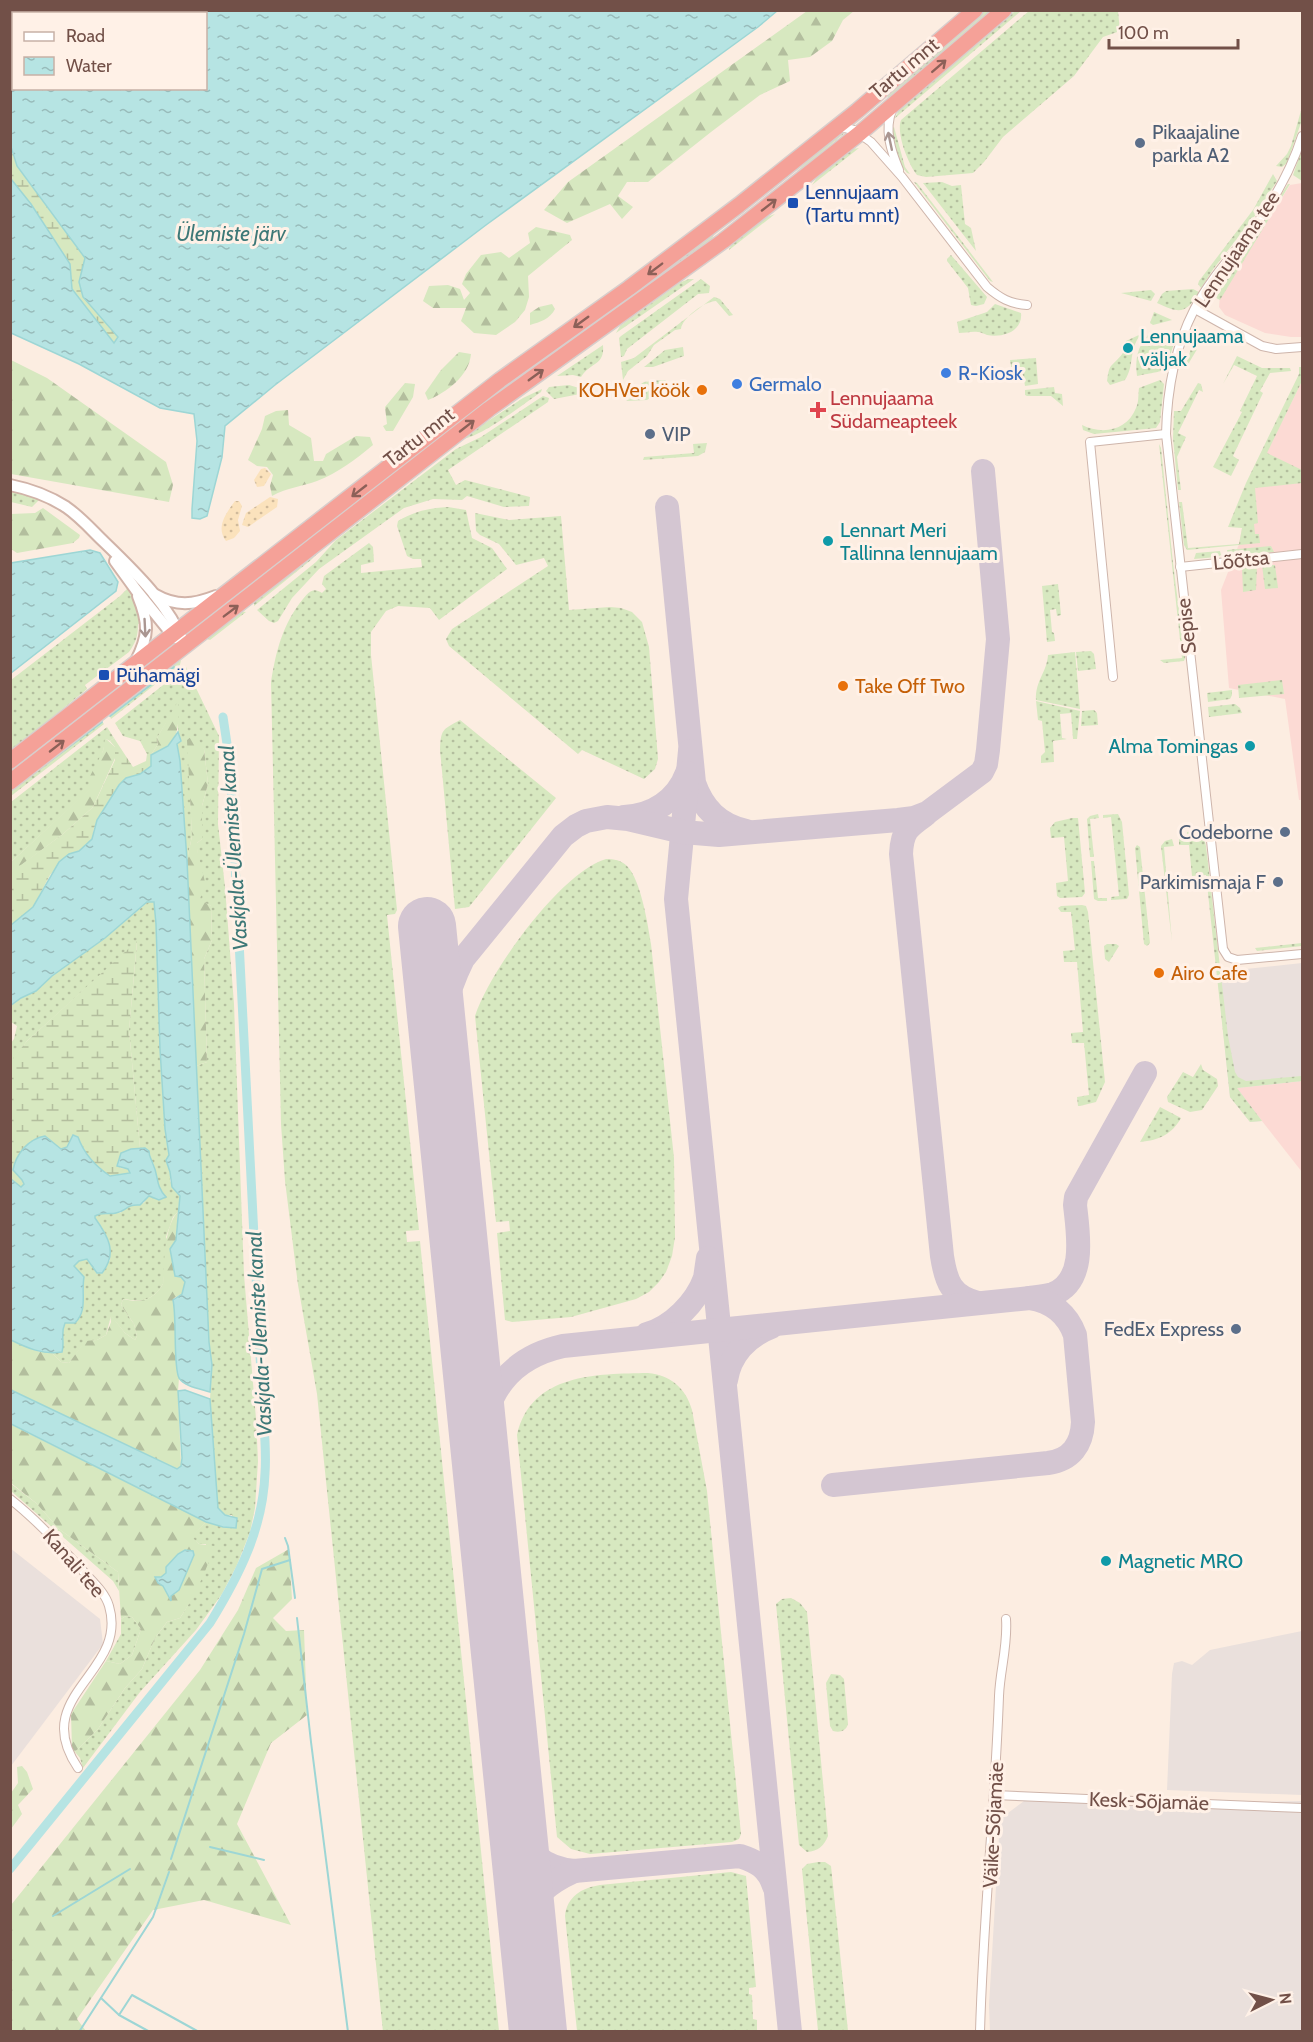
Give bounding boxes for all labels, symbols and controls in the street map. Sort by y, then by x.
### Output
legend [12,12,207,90]
scale bar [1109,12,1238,50]
text: 100 m [1118,22,1169,44]
text: Road [66,25,105,47]
street label: Tartu mnt [865,32,943,104]
text: Water [66,55,112,77]
one-way arrow [931,59,947,72]
place label: Pikaajaline parkla A2 [1152,120,1240,167]
one-way arrow [884,131,896,150]
marker: Pikaajaline parkla A2 [1133,136,1147,150]
place label: Lennujaam (Tartu mnt) [805,180,900,227]
street label: Lennujaama tee [1189,186,1285,312]
marker: Lennujaam (Tartu mnt) [786,196,800,210]
one-way arrow [760,199,776,211]
water label: Ülemiste järv [176,221,287,247]
one-way arrow [647,262,663,275]
one-way arrow [574,316,590,328]
place label: Lennujaama väljak [1140,324,1244,371]
marker: Lennujaama väljak [1121,341,1135,355]
place label: R-Kiosk [958,361,1023,385]
marker: R-Kiosk [939,366,953,380]
one-way arrow [527,369,543,381]
place label: Germalo [749,372,822,396]
marker: Germalo [730,377,744,391]
place label: KOHVer köök [578,378,690,402]
marker: KOHVer köök [695,383,709,397]
place label: Lennujaama Südameapteek [830,386,957,433]
street label: Tartu mnt [379,402,459,472]
marker: Lennujaama Südameapteek [811,403,825,417]
one-way arrow [459,420,475,433]
place label: VIP [662,422,691,446]
marker: VIP [643,427,657,441]
one-way arrow [351,484,367,497]
place label: Lennart Meri Tallinna lennujaam [840,518,998,565]
marker: Lennart Meri Tallinna lennujaam [821,534,835,548]
street label: Lõõtsa [1212,545,1271,575]
street label: Sepise [1171,597,1201,655]
one-way arrow [223,604,239,617]
one-way arrow [140,618,151,637]
place label: Pühamägi [116,663,200,687]
marker: Pühamägi [97,668,111,682]
place label: Take Off Two [855,674,965,698]
marker: Take Off Two [836,679,850,693]
place label: Alma Tomingas [1109,734,1238,758]
one-way arrow [48,739,64,752]
marker: Alma Tomingas [1243,739,1257,753]
water label: Vaskjala-Ülemiste kanal [213,744,254,951]
place label: Codeborne [1179,820,1273,844]
marker: Codeborne [1278,825,1292,839]
place label: Parkimismaja F [1140,870,1267,894]
marker: Parkimismaja F [1271,875,1285,889]
place label: Airo Cafe [1171,961,1248,985]
marker: Airo Cafe [1152,966,1166,980]
water label: Vaskjala-Ülemiste kanal [241,1230,278,1437]
place label: FedEx Express [1104,1317,1224,1341]
marker: FedEx Express [1229,1322,1243,1336]
street label: Kanali tee [38,1524,110,1602]
place label: Magnetic MRO [1118,1549,1243,1573]
marker: Magnetic MRO [1099,1554,1113,1568]
street label: Väike-Sõjamäe [978,1761,1008,1889]
street label: Kesk-Sõjamäe [1089,1787,1209,1815]
north arrow [1241,1970,1301,2030]
text: N [1275,1992,1295,2005]

